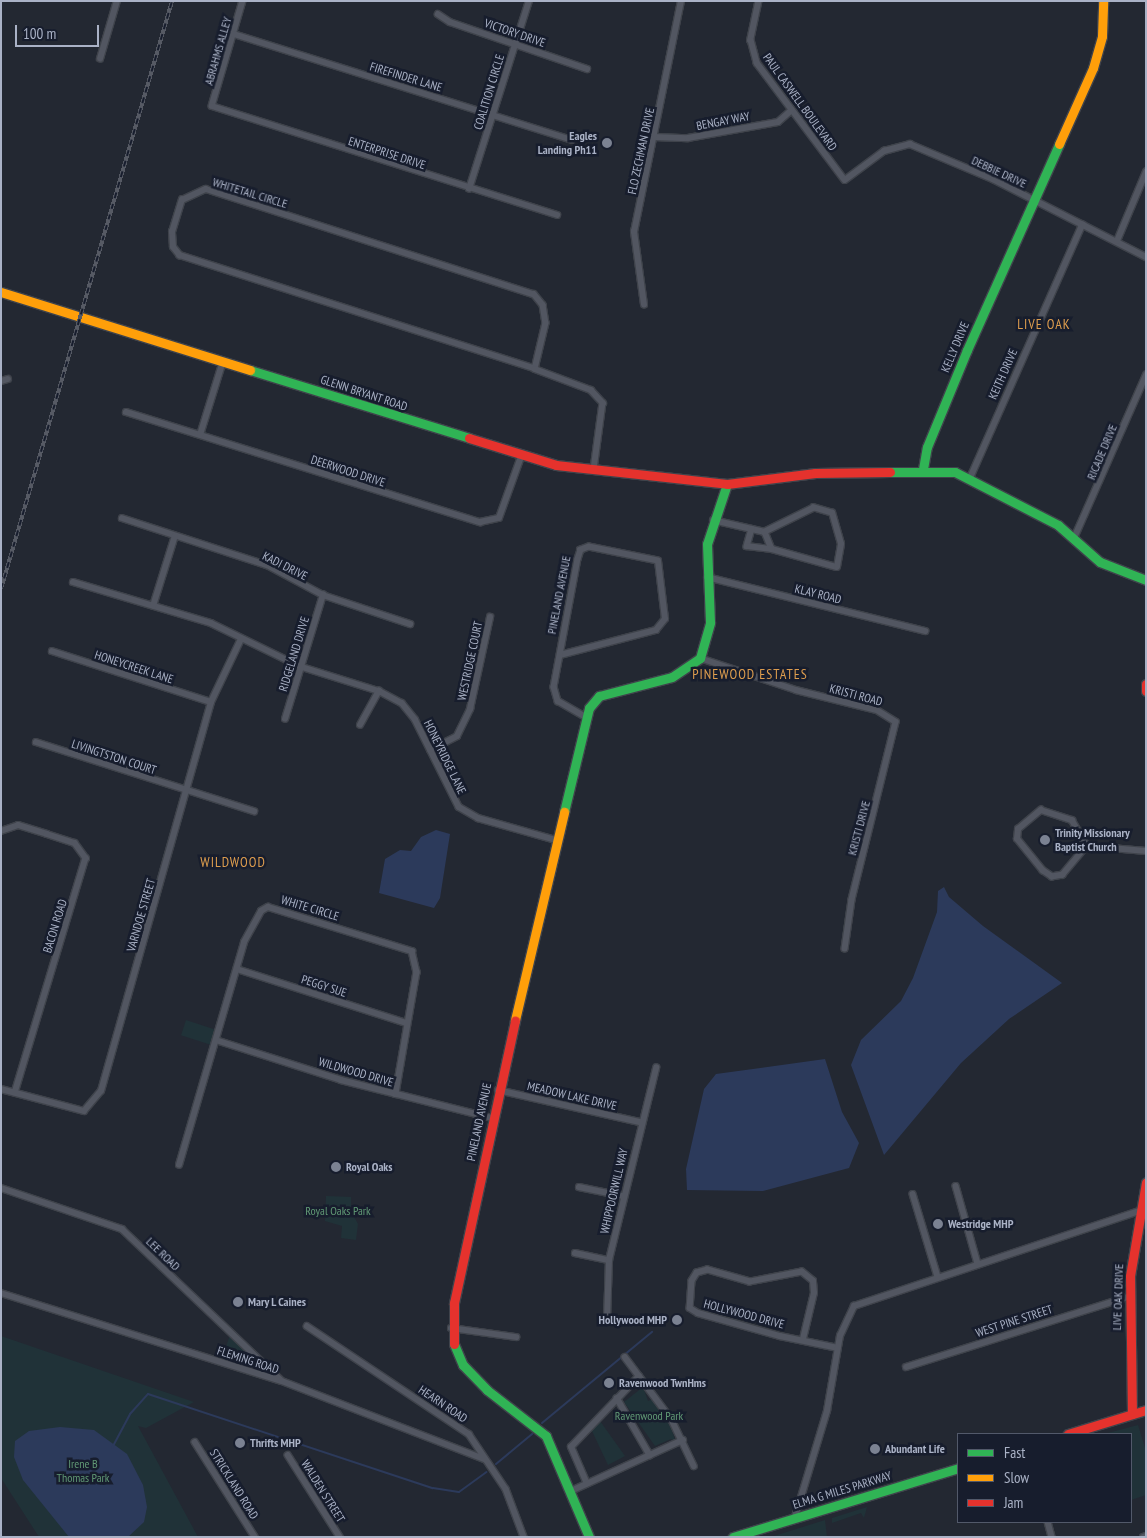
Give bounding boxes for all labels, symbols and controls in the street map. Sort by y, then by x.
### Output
scale bar [18,15,101,47]
street label: ABRAHMS ALLEY [201,15,235,87]
street label: VICTORY DRIVE [482,16,548,50]
text: 100 m [23,24,56,43]
street label: PAUL CASWELL BOULEVARD [760,50,840,154]
street label: COALITION CIRCLE [471,53,507,131]
street label: FIREFINDER LANE [368,59,444,95]
street label: FLO ZECHMAN DRIVE [625,106,657,196]
street label: BENGAY WAY [695,109,751,133]
place label: Eagles Landing Ph11 [538,129,597,157]
street label: ENTERPRISE DRIVE [347,134,427,172]
marker: Eagles Landing Ph11 [601,137,613,149]
street label: DEBBIE DRIVE [969,153,1029,191]
street label: WHITETAIL CIRCLE [211,175,289,211]
district label: LIVE OAK [1016,316,1072,332]
street label: KELLY DRIVE [938,320,972,374]
street label: KEITH DRIVE [985,347,1021,401]
street label: GLENN BRYANT ROAD [319,372,409,414]
street label: RICADE DRIVE [1084,422,1120,482]
street label: DEERWOOD DRIVE [309,452,387,490]
street label: KADI DRIVE [260,549,310,583]
street label: PINELAND AVENUE [544,555,574,635]
street label: KLAY ROAD [793,581,843,607]
street label: RIDGELAND DRIVE [276,615,312,693]
street label: WESTRIDGE COURT [455,620,485,702]
street label: HONEYCREEK LANE [93,647,175,687]
district label: PINEWOOD ESTATES [690,666,810,682]
street label: KRISTI ROAD [828,681,884,709]
street label: HONEYRIDGE LANE [421,718,469,796]
street label: LIVINGTSTON COURT [70,737,158,777]
street label: KRISTI DRIVE [845,799,873,857]
place label: Trinity Missionary Baptist Church [1055,826,1130,854]
marker: Trinity Missionary Baptist Church [1039,834,1051,846]
district label: WILDWOOD [199,854,267,870]
street label: VARNDOE STREET [124,877,158,953]
street label: WHITE CIRCLE [279,892,341,924]
street label: BACON ROAD [40,897,70,955]
street label: PEGGY SUE [299,972,349,1000]
street label: WILDWOOD DRIVE [317,1054,395,1090]
street label: MEADOW LAKE DRIVE [526,1079,618,1113]
street label: PINELAND AVENUE [464,1082,494,1162]
street label: WHIPPOORWILL WAY [597,1146,631,1236]
place label: Royal Oaks [346,1160,393,1174]
marker: Royal Oaks [330,1161,342,1173]
park label: Royal Oaks Park [305,1204,371,1218]
place label: Westridge MHP [948,1217,1013,1231]
marker: Westridge MHP [932,1218,944,1230]
street label: LEE ROAD [143,1234,183,1274]
street label: LIVE OAK DRIVE [1110,1263,1126,1331]
place label: Mary L Caines [248,1295,307,1309]
marker: Mary L Caines [232,1296,244,1308]
street label: HOLLYWOOD DRIVE [702,1296,786,1332]
street label: WEST PINE STREET [973,1302,1055,1340]
place label: Hollywood MHP [599,1313,667,1327]
marker: Hollywood MHP [671,1314,683,1326]
street label: FLEMING ROAD [215,1343,281,1377]
place label: Ravenwood TwnHms [619,1376,706,1390]
marker: Ravenwood TwnHms [603,1377,615,1389]
street label: HEARN ROAD [416,1382,470,1426]
park label: Ravenwood Park [615,1409,683,1423]
legend [957,1433,1132,1523]
place label: Thrifts MHP [250,1436,301,1450]
marker: Thrifts MHP [234,1437,246,1449]
place label: Abundant Life [885,1442,945,1456]
marker: Abundant Life [869,1443,881,1455]
text: Fast [1004,1443,1025,1462]
street label: STRICKLAND ROAD [207,1446,261,1522]
park label: Irene B Thomas Park [57,1457,109,1485]
street label: WALDEN STREET [298,1457,348,1525]
street label: ELMA G MILES PARKWAY [791,1468,893,1512]
text: Slow [1004,1468,1029,1487]
text: Jam [1004,1493,1023,1512]

